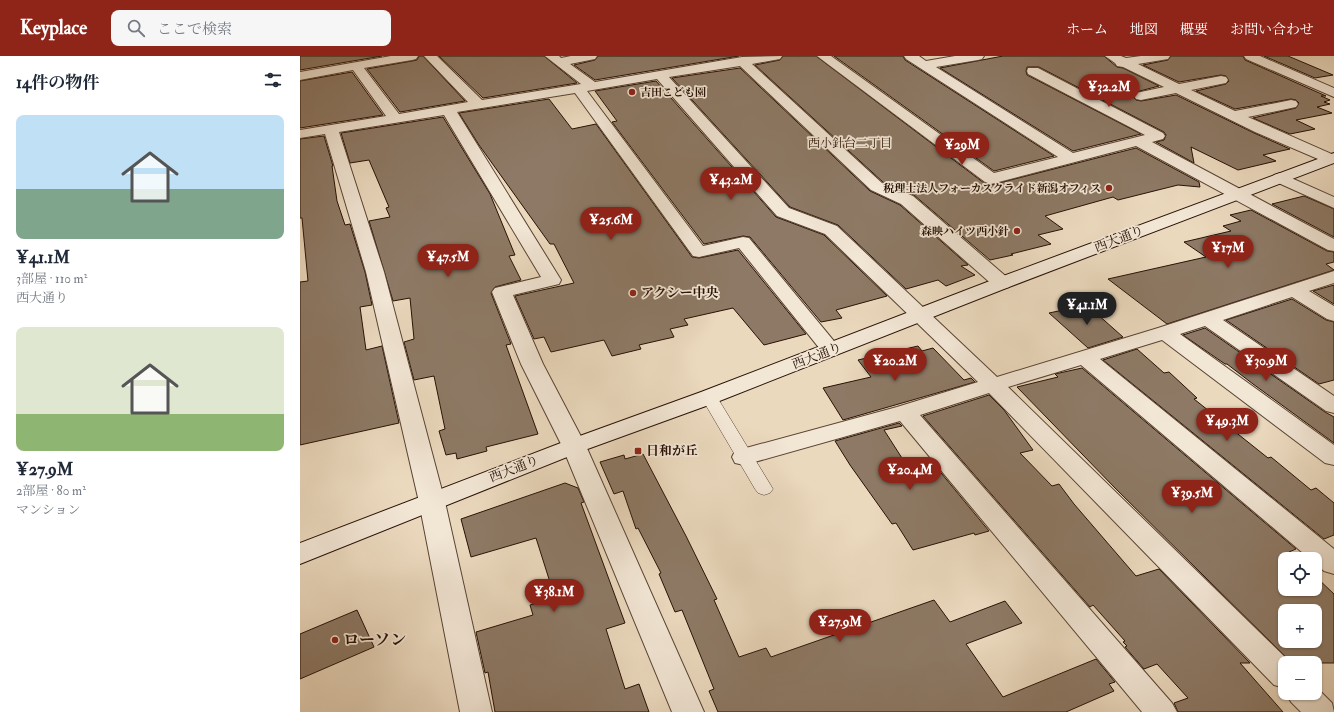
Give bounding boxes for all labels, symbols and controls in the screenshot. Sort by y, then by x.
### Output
search box [111,10,391,46]
text: Keyplace [20,16,87,40]
icon: search [125,17,147,39]
text: ここで検索 [157,20,232,39]
text: ホーム [1066,21,1108,38]
text: 地図 [1130,21,1158,38]
text: 概要 [1180,21,1208,38]
text: お問い合わせ [1230,21,1314,38]
icon: filters [262,69,284,91]
text: 14件の物件 [16,72,99,93]
pin: ¥32.2M [1076,74,1142,108]
text: ¥32.2M [1087,79,1131,95]
place label: 吉田こども園 [640,86,706,99]
marker: 吉田こども園 [627,87,637,97]
pin: ¥29M [938,132,986,166]
district label: 西小針台二丁目 [808,136,892,151]
text: ¥29M [944,137,980,153]
icon: home [114,141,186,213]
pin: ¥43.2M [698,167,764,201]
text: ¥43.2M [709,172,753,188]
place label: 税理士法人フォーカスクライド新潟オフィス [883,182,1101,195]
marker: 税理士法人フォーカスクライド新潟オフィス [1104,183,1114,193]
pin: ¥25.6M [578,207,644,241]
text: ¥25.6M [589,212,633,228]
street label: 西大通り [1092,222,1146,256]
place label: 森映ハイツ西小針 [921,225,1009,238]
marker: 森映ハイツ西小針 [1012,226,1022,236]
pin: ¥17M [1204,235,1252,269]
text: ¥17M [1212,240,1244,256]
pin: ¥47.5M [415,244,481,278]
text: ¥41.1M [16,247,70,268]
text: ¥47.5M [427,249,469,265]
text: 3部屋 · 110 m² [16,271,87,287]
place label: アクシー中央 [641,285,719,301]
marker: アクシー中央 [628,288,638,298]
text: 西大通り [16,290,68,306]
pin: ¥41.1M [1054,292,1120,326]
text: ¥41.1M [1066,297,1108,313]
street label: 西大通り [790,339,844,373]
pin: ¥20.2M [862,348,928,382]
pin: ¥30.9M [1233,348,1299,382]
icon: home [114,353,186,425]
text: ¥20.2M [873,353,917,369]
text: ¥30.9M [1244,353,1288,369]
pin: ¥49.3M [1194,408,1260,442]
text: ¥49.3M [1205,413,1249,429]
place label: 日和が丘 [646,443,698,459]
marker: 日和が丘 [633,446,643,456]
street label: 西大通り [487,452,541,486]
pin: ¥20.4M [877,457,943,491]
text: ¥27.9M [16,459,73,480]
text: ¥20.4M [887,462,933,478]
pin: ¥39.5M [1159,480,1225,514]
text: 2部屋 · 80 m² [16,483,86,499]
text: ¥39.5M [1171,485,1213,501]
text: マンション [16,502,80,518]
map controls [1278,552,1322,700]
button: locate [1278,552,1322,596]
pin: ¥38.1M [521,579,587,613]
text: ¥38.1M [534,584,574,600]
button: + [1278,604,1322,648]
pin: ¥27.9M [807,609,873,643]
text: ¥27.9M [818,614,862,630]
place label: ローソン [343,630,406,650]
marker: ローソン [330,635,340,645]
button: − [1278,656,1322,700]

